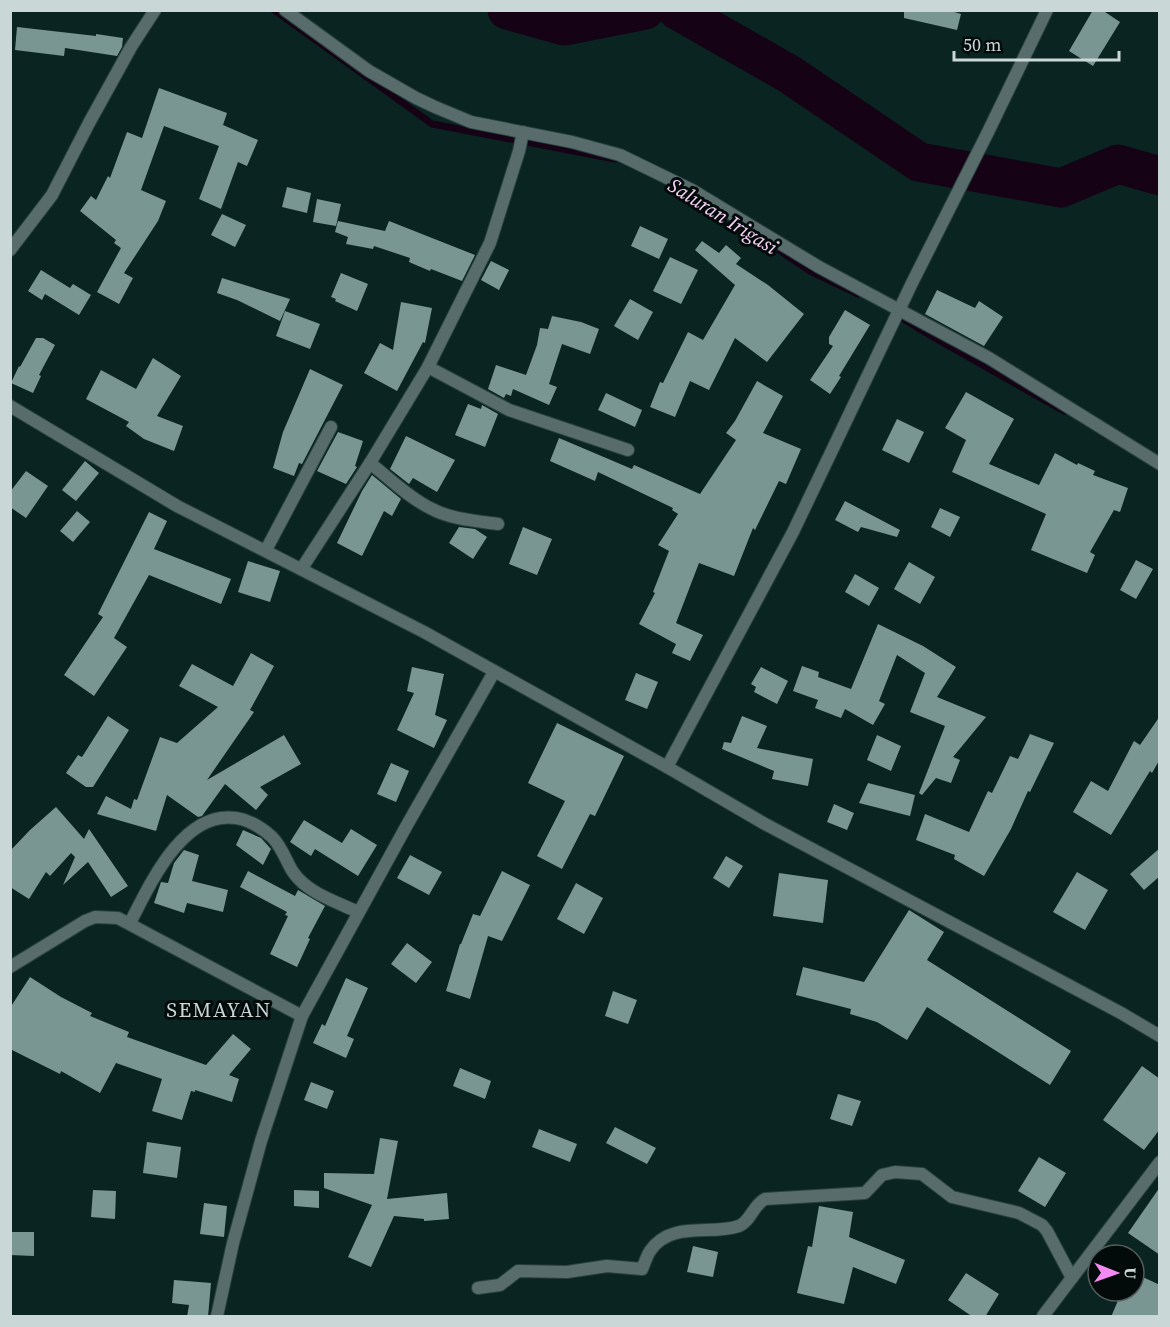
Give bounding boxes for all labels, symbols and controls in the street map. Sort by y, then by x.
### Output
scale bar [954,24,1119,62]
text: 50 m [963,32,1001,57]
water label: Saluran Irigasi [663,171,783,261]
district label: SEMAYAN [166,995,272,1024]
north arrow [1086,1243,1146,1303]
text: U [1120,1267,1142,1280]

